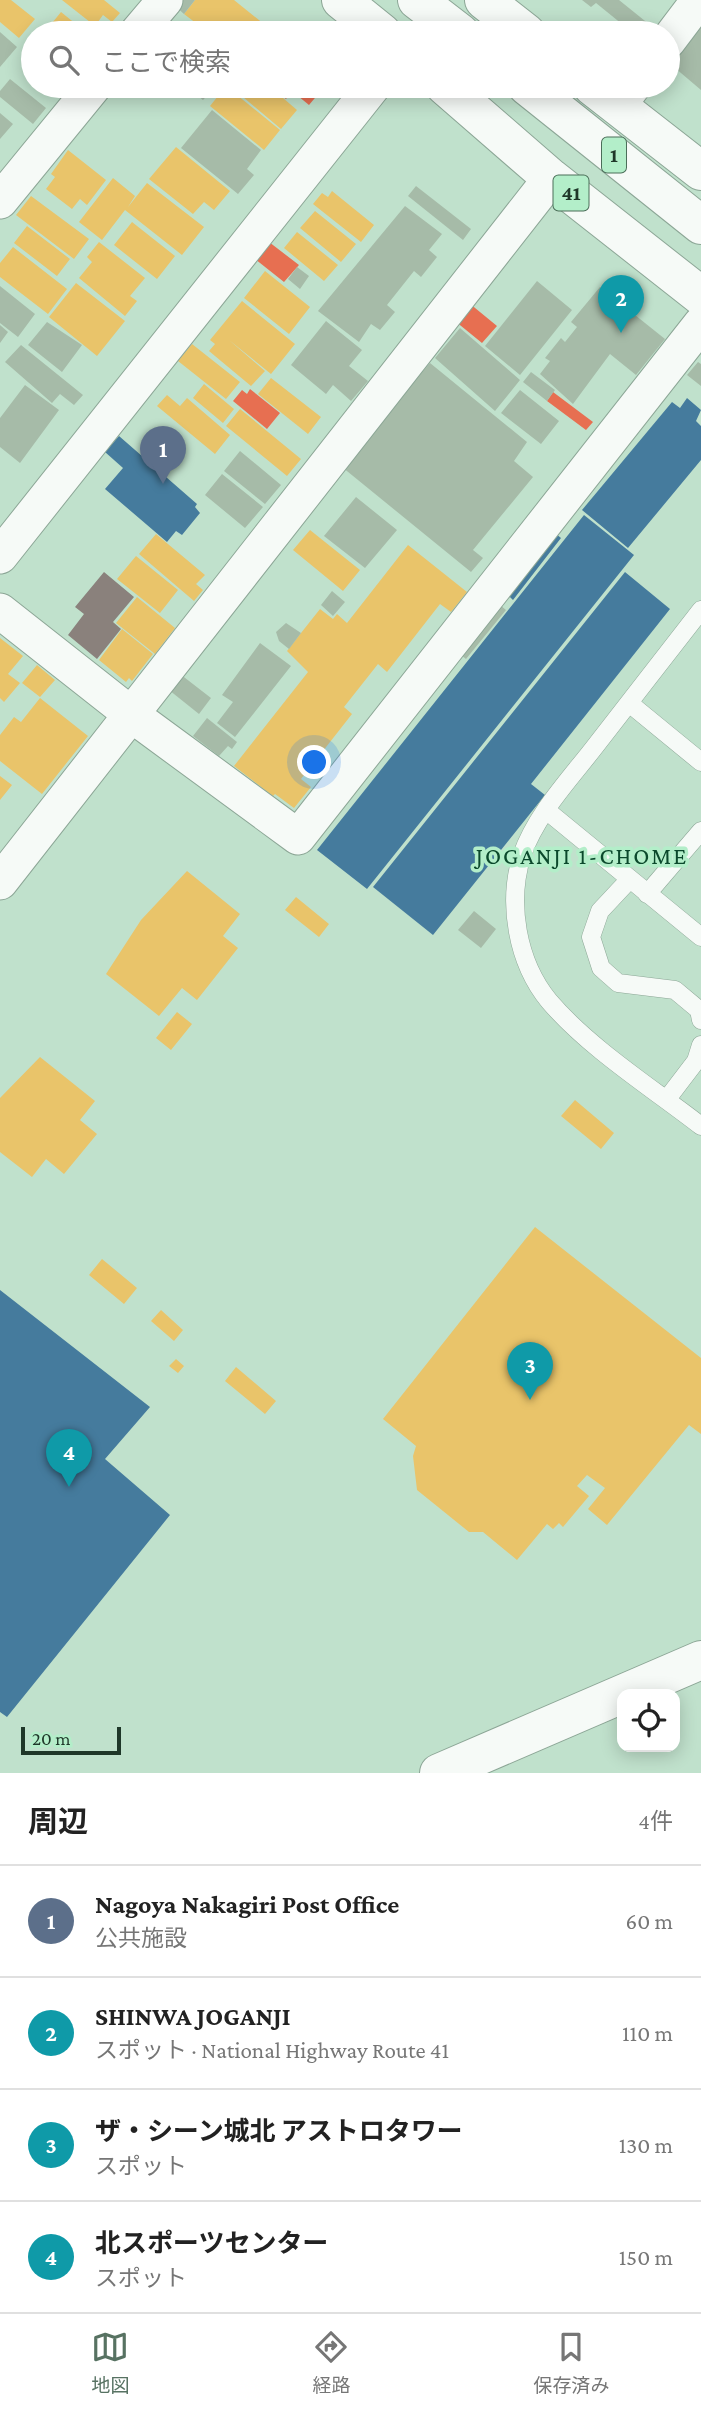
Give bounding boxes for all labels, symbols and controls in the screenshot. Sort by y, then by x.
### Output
search box [21,21,680,98]
icon: search [45,41,83,79]
text: ここで検索 [101,48,231,77]
road number: 1 [602,138,626,172]
road number: 41 [554,176,588,210]
pin: 2 [598,275,644,333]
pin: 1 [140,426,186,484]
your location [297,745,331,779]
district label: JOGANJI 1-CHOME [474,842,688,869]
pin: 3 [507,1342,553,1400]
pin: 4 [46,1429,92,1487]
map controls [617,1689,680,1752]
button: locate [617,1689,680,1752]
scale bar [21,1724,121,1756]
text: 20 m [32,1728,71,1749]
text: 周辺 [28,1805,88,1838]
text: 4件 [638,1808,673,1834]
text: Nagoya Nakagiri Post Office [95,1890,399,1919]
text: 1 [47,1908,55,1934]
text: 60 m [626,1908,673,1934]
text: 公共施設 [95,1925,187,1951]
text: SHINWA JOGANJI [95,2002,291,2031]
text: 2 [45,2020,57,2046]
text: 110 m [622,2020,673,2046]
text: スポット · National Highway Route 41 [95,2037,449,2063]
text: ザ・シーン城北 アストロタワー [95,2117,463,2146]
text: 3 [45,2132,57,2158]
text: 130 m [619,2132,673,2158]
text: スポット [95,2153,187,2179]
text: 北スポーツセンター [95,2229,328,2258]
text: 4 [45,2244,57,2270]
text: 150 m [619,2244,673,2270]
text: スポット [95,2265,187,2291]
tab: 地図 [91,2328,130,2397]
tab: 経路 [312,2328,351,2397]
tab: 保存済み [533,2328,610,2397]

